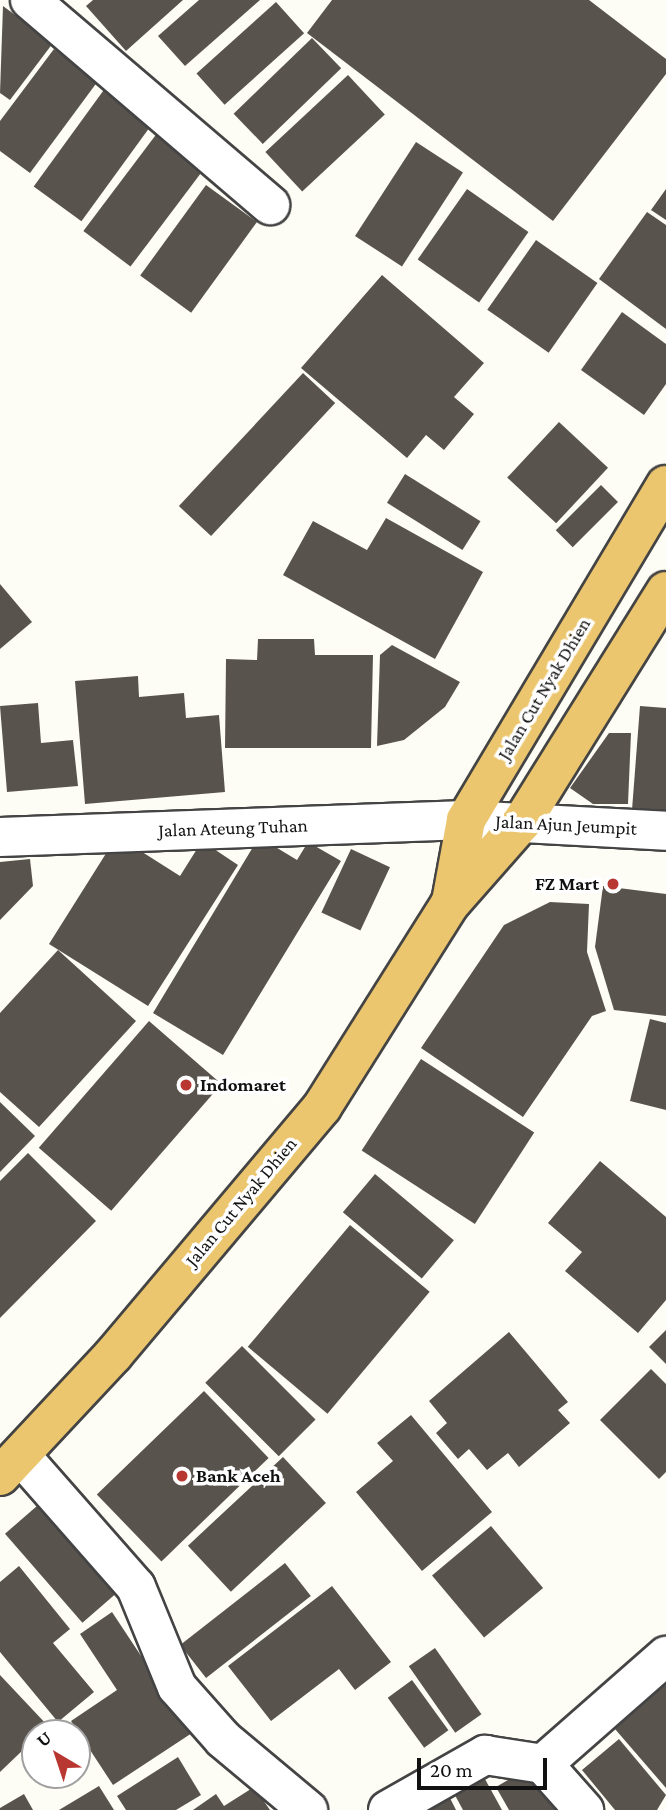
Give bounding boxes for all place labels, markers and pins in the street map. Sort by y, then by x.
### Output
place label: FZ Mart [535,873,599,895]
marker: FZ Mart [605,876,621,892]
place label: Indomaret [200,1074,286,1096]
marker: Indomaret [178,1077,194,1093]
place label: Bank Aceh [196,1465,281,1487]
marker: Bank Aceh [174,1468,190,1484]

